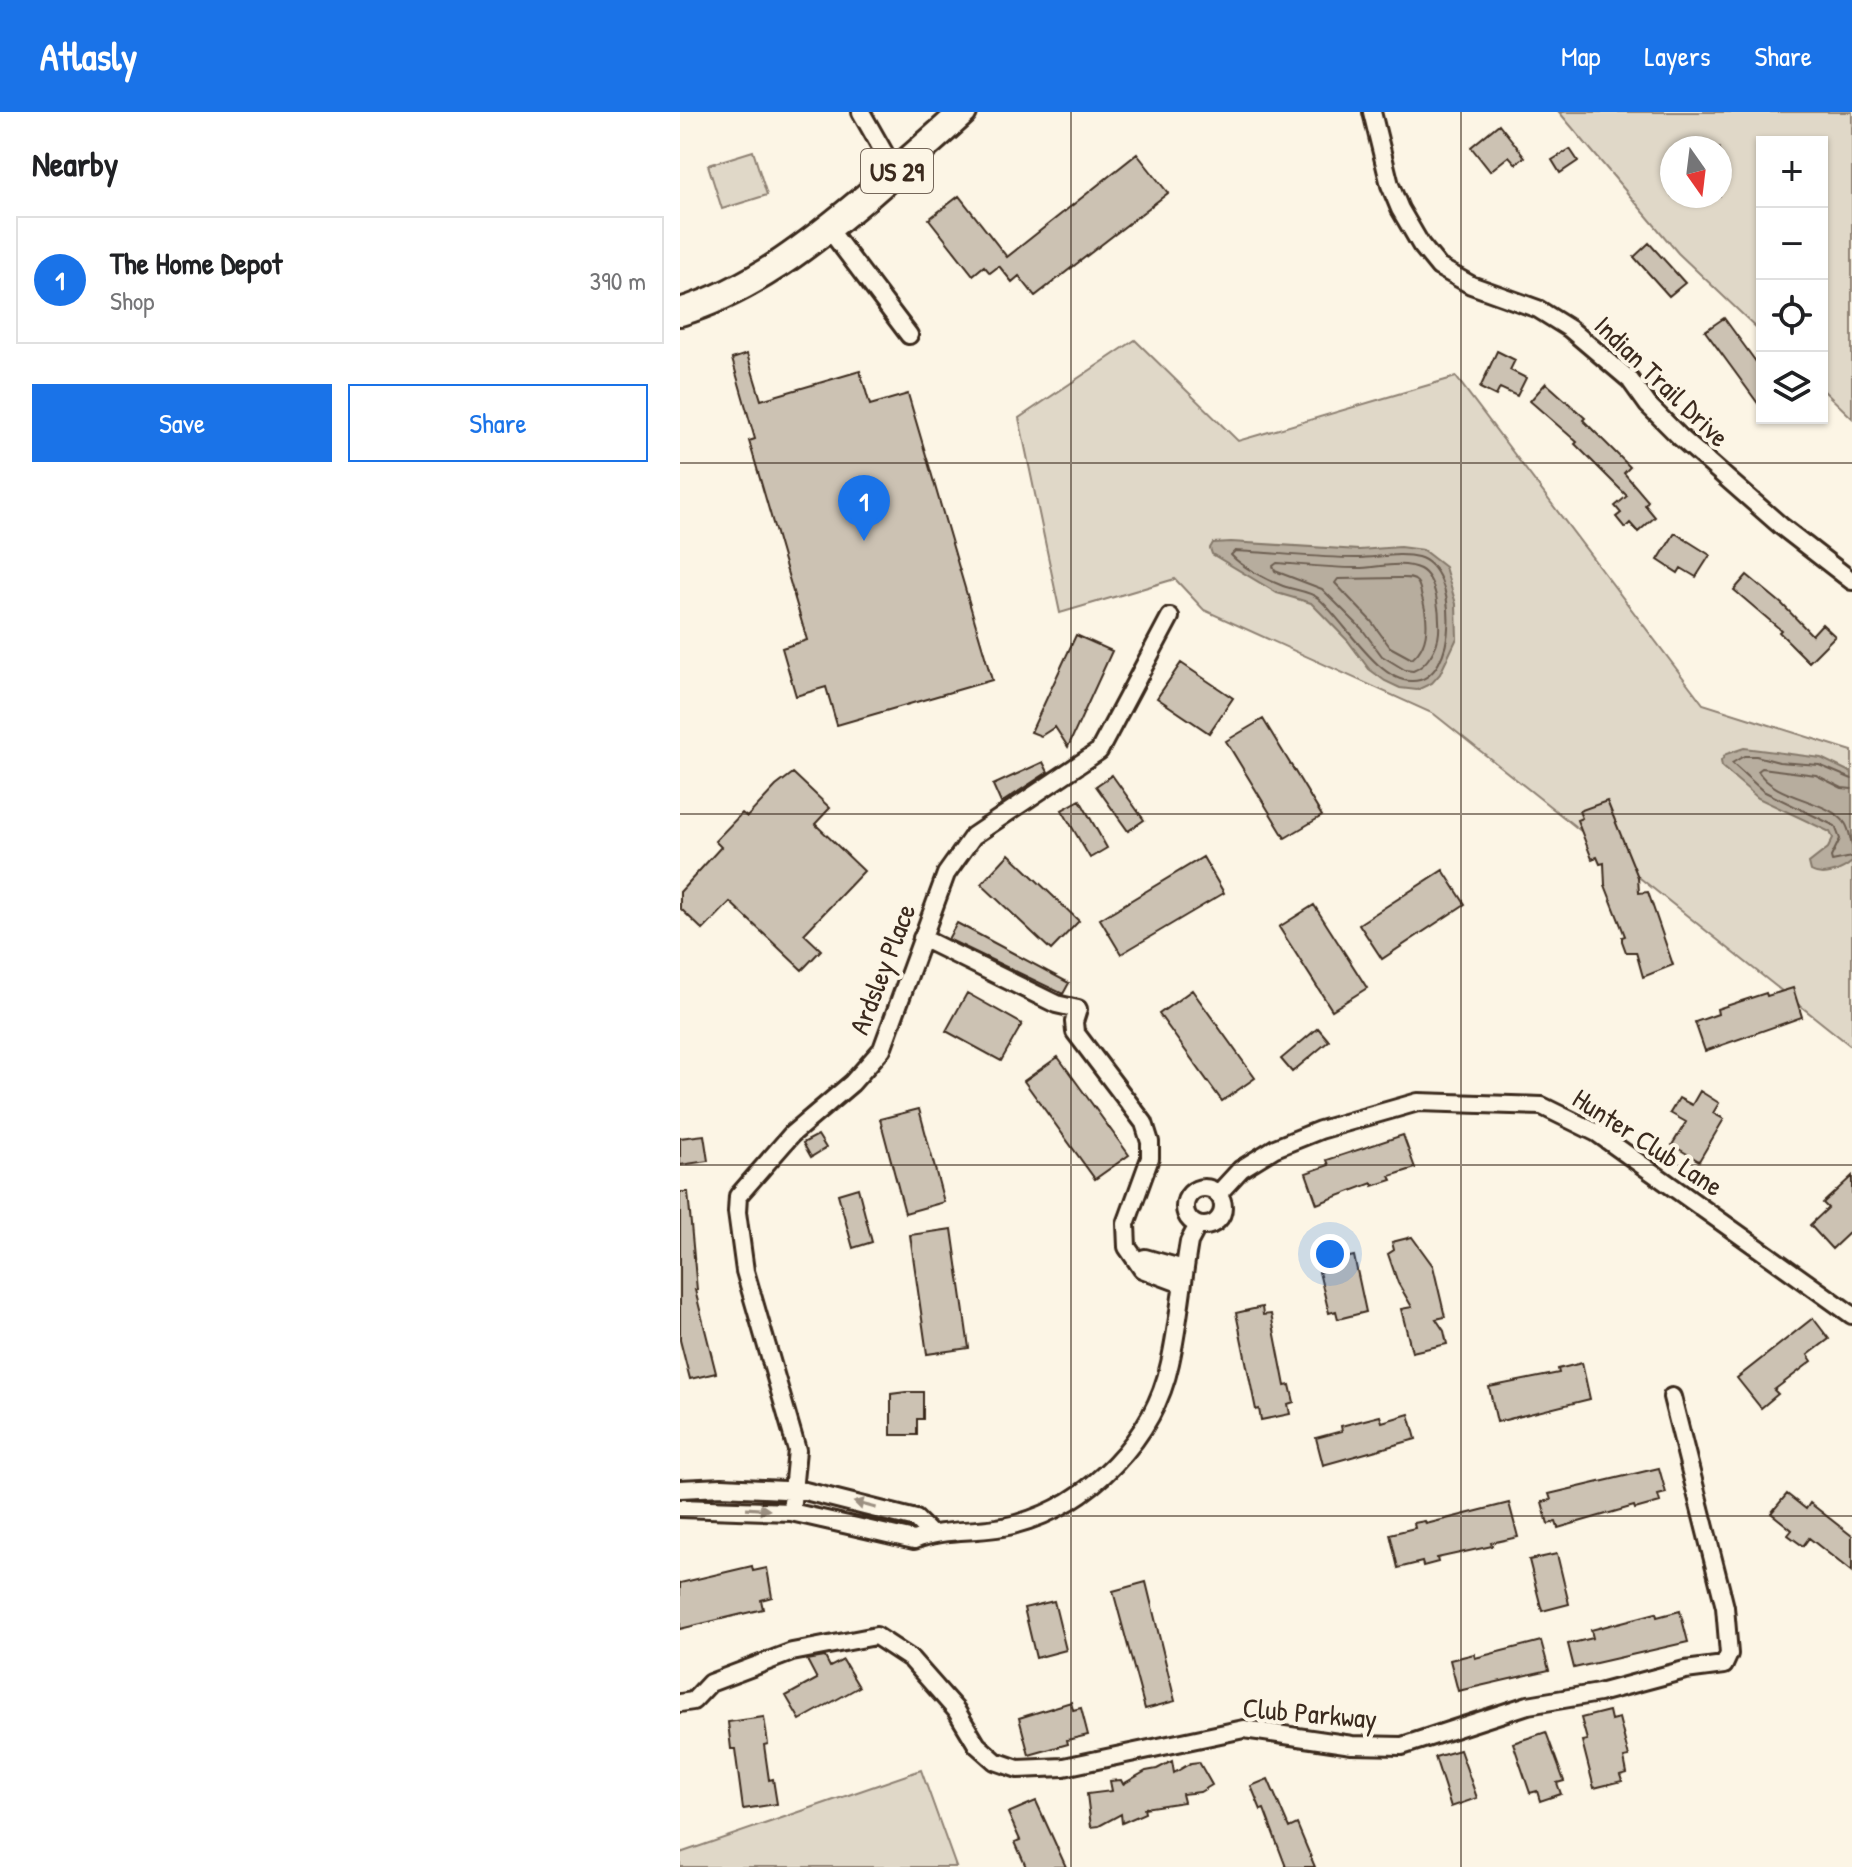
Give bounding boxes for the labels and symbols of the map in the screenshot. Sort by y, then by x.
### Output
north arrow [1660,136,1732,208]
road number: US 29 [861,149,933,193]
street label: Indian Trail Drive [1586,307,1738,455]
pin: 1 [838,475,890,541]
street label: Ardsley Place [840,898,924,1040]
street label: Hunter Club Lane [1565,1079,1731,1205]
your location [1310,1234,1350,1274]
one-way arrow [852,1498,877,1510]
one-way arrow [746,1503,771,1516]
street label: Club Parkway [1241,1688,1379,1738]

